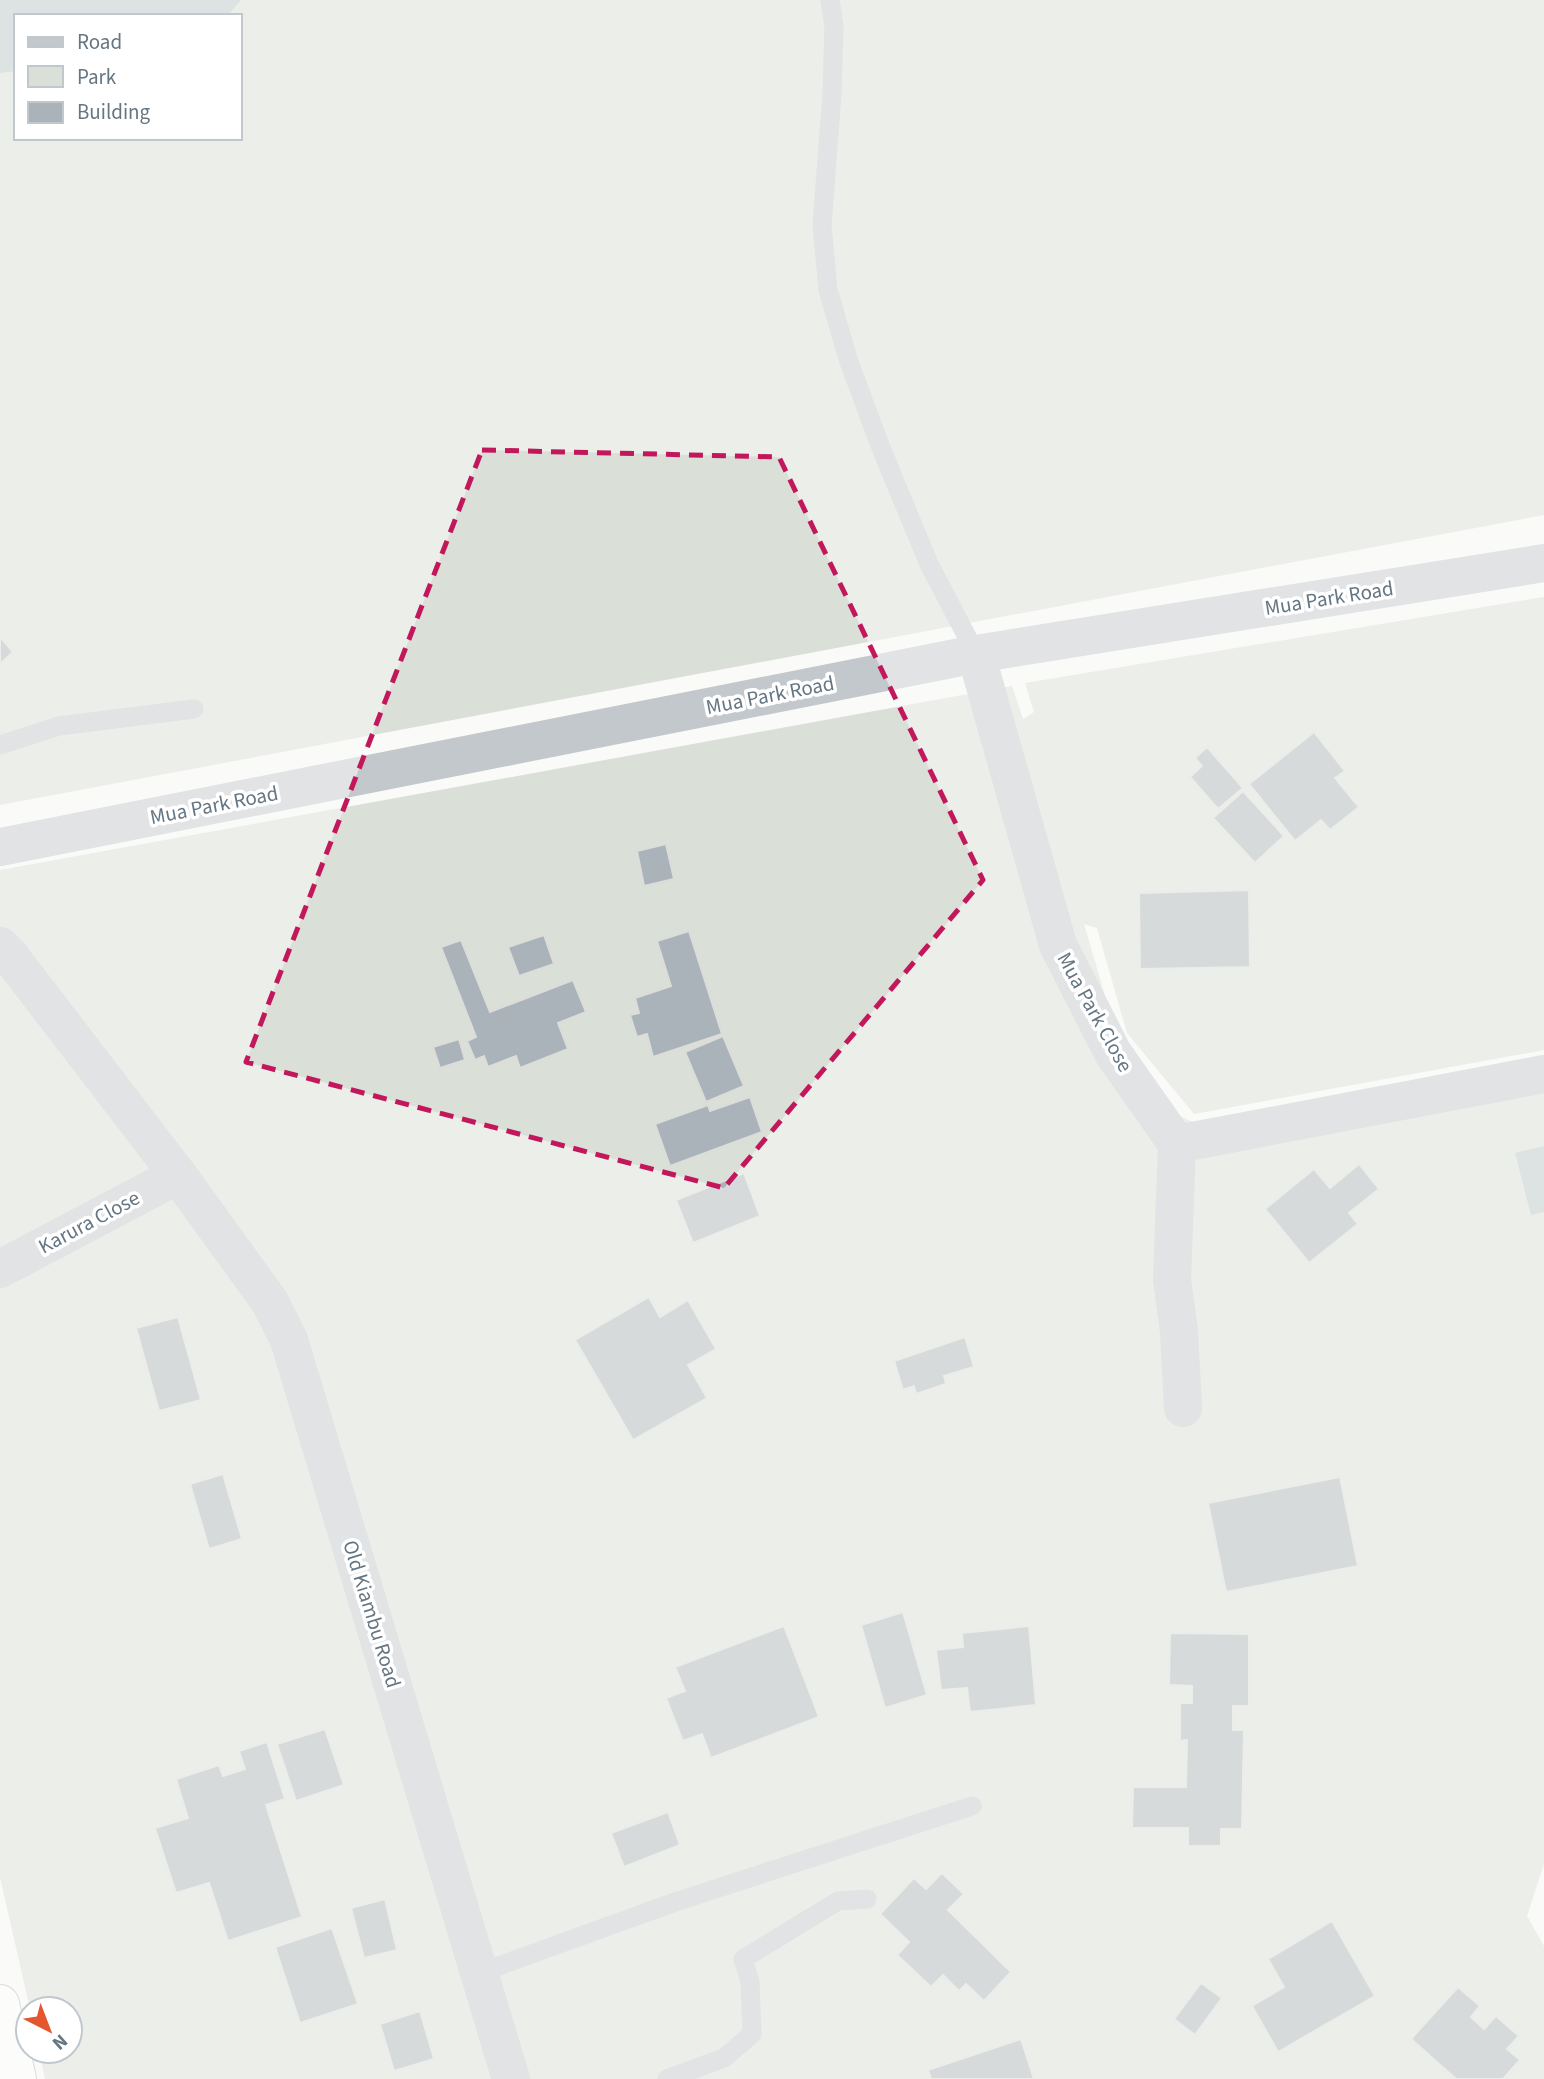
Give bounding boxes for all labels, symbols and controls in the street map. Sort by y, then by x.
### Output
legend [14,14,242,140]
text: Road [77,27,122,57]
text: Park [77,62,117,92]
text: Building [77,97,151,127]
street label: Mua Park Road [1262,573,1396,623]
street label: Mua Park Road [703,668,837,722]
street label: Mua Park Road [147,778,281,832]
street label: Mua Park Close [1050,947,1140,1077]
street label: Karura Close [33,1183,145,1261]
street label: Old Kiambu Road [335,1537,409,1691]
north arrow [14,1995,84,2065]
text: N [46,2027,73,2056]

